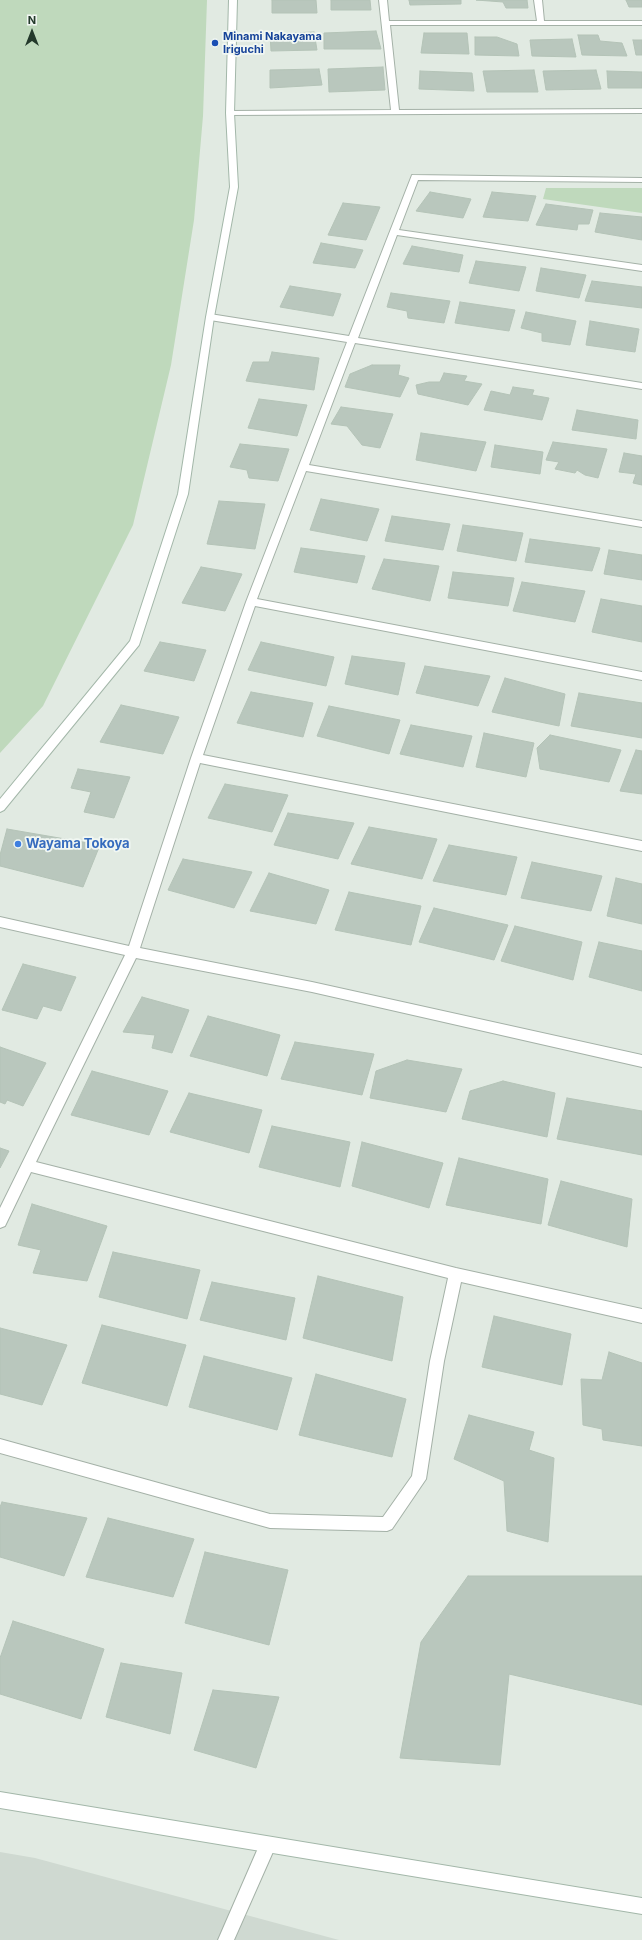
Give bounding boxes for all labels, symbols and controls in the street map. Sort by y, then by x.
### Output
north arrow [12,12,52,52]
text: N [28,13,36,27]
place label: Minami Nakayama Iriguchi [223,30,322,56]
marker: Minami Nakayama Iriguchi [210,38,220,48]
place label: Wayama Tokoya [26,836,130,852]
marker: Wayama Tokoya [13,839,23,849]

